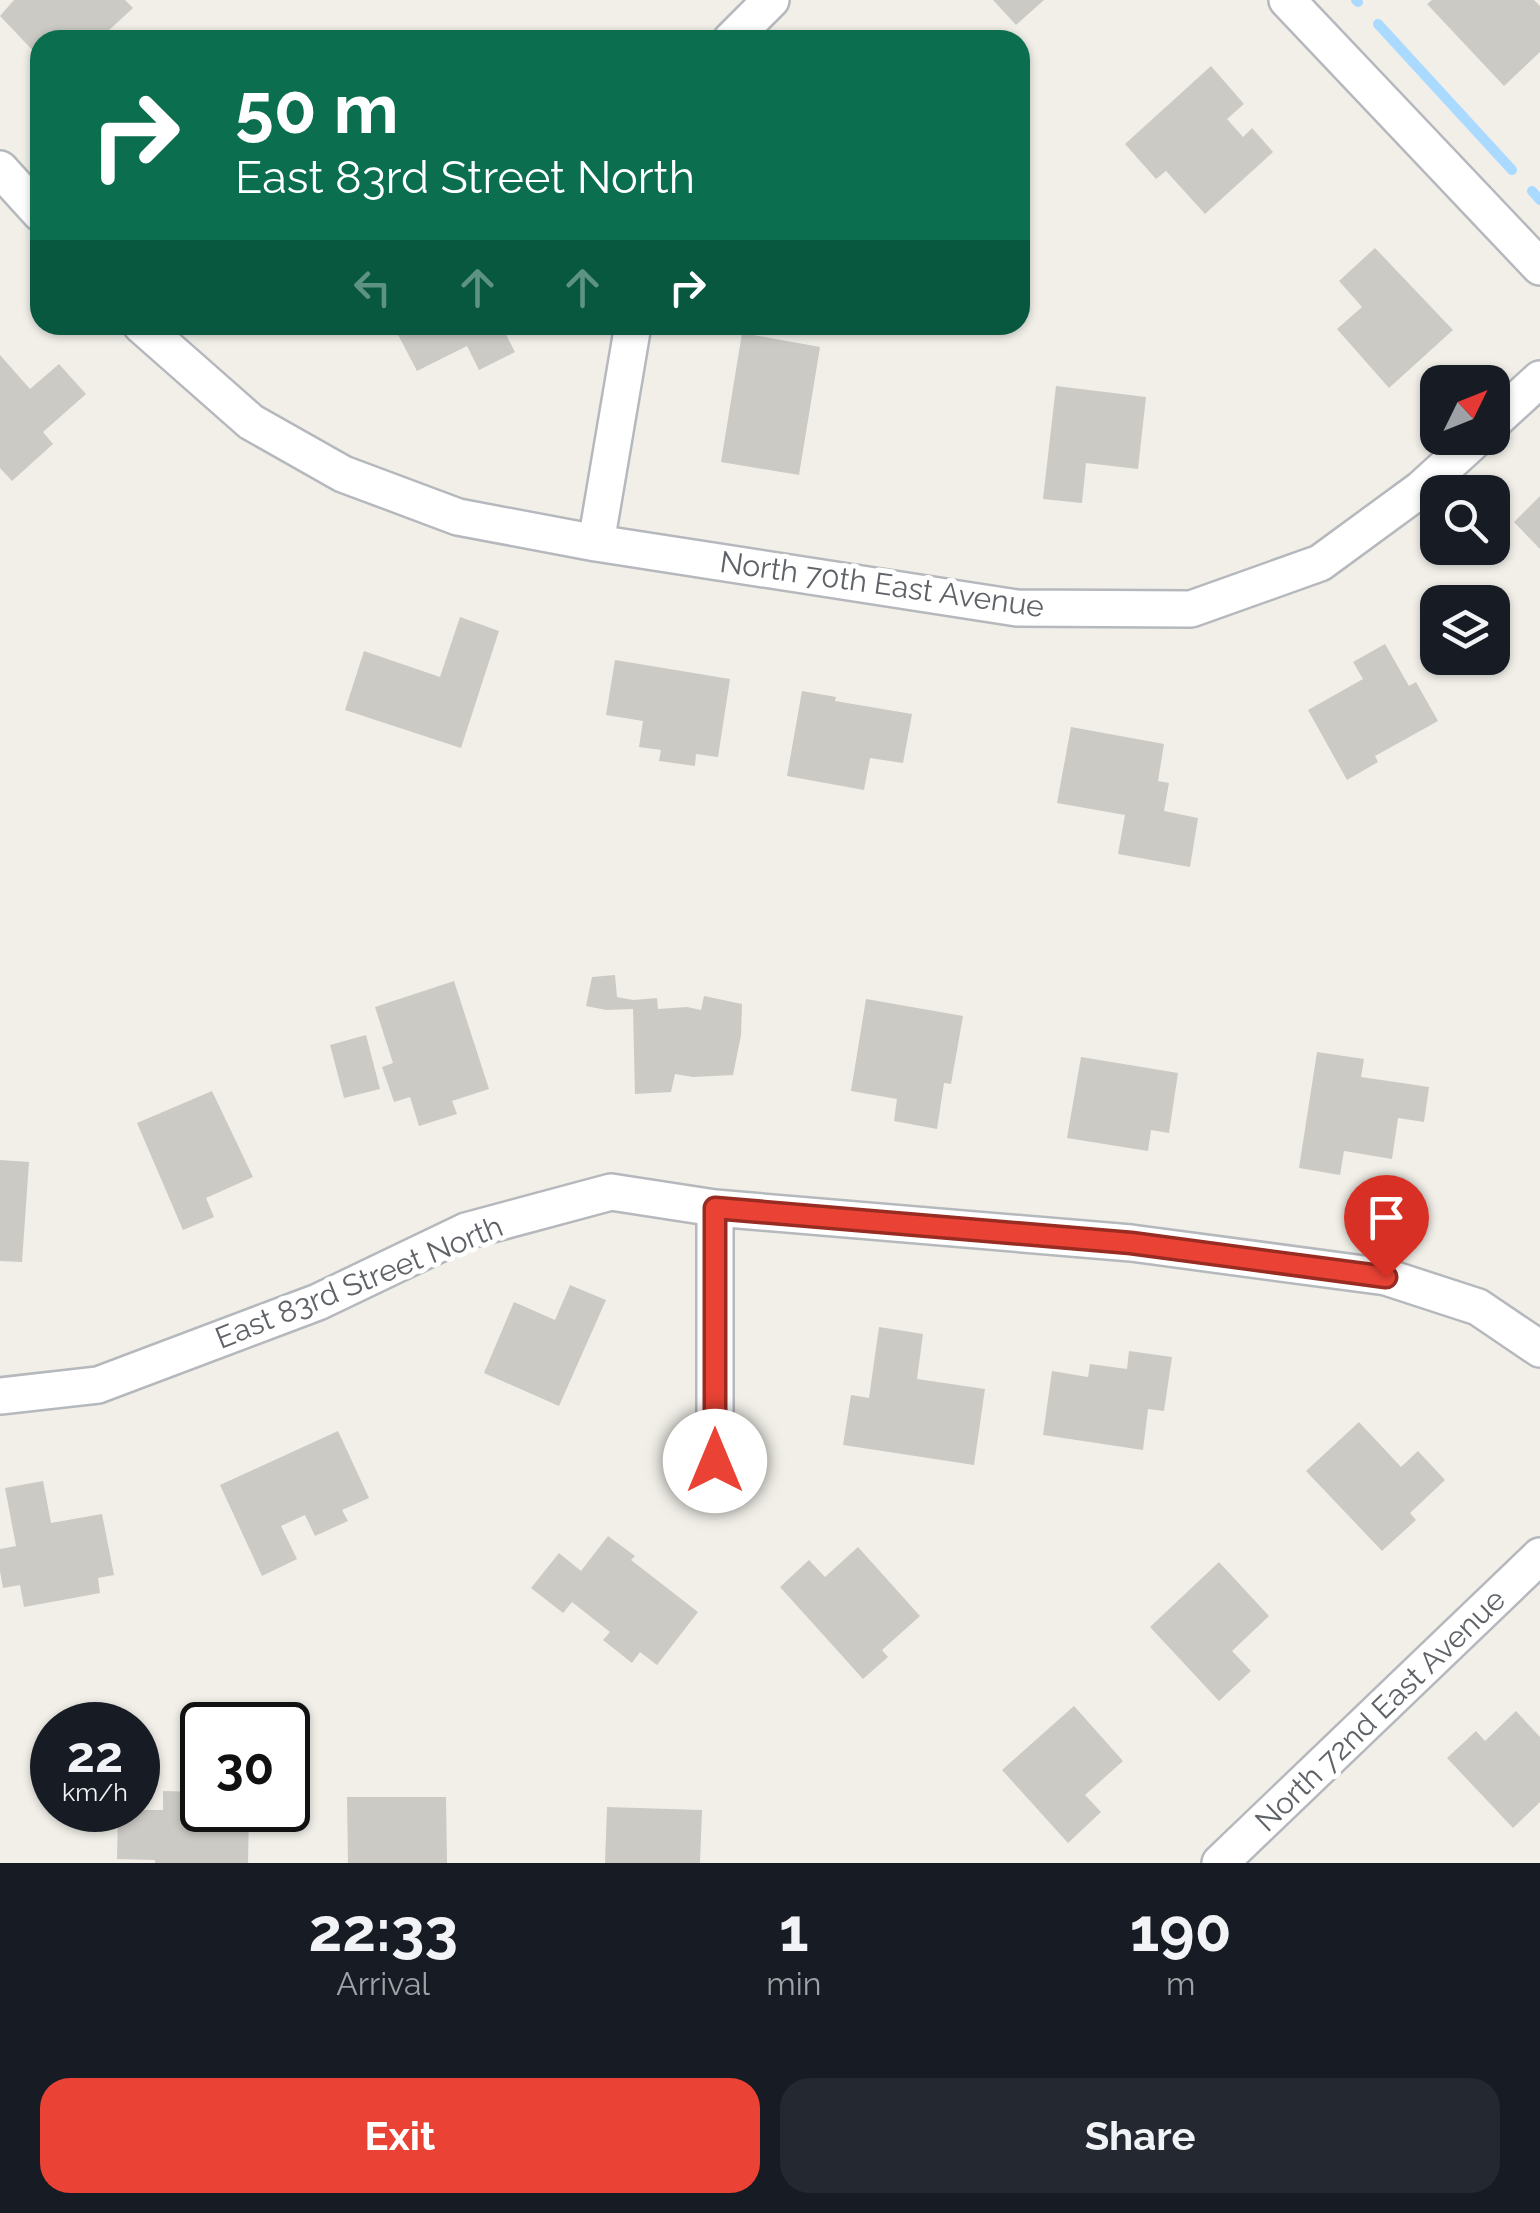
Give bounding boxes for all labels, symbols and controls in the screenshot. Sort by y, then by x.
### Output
text: 50 m [235,67,399,149]
icon: right [70,70,200,200]
text: East 83rd Street North [235,151,695,204]
icon: left [345,260,400,315]
icon: ahead [450,260,505,315]
icon: ahead [555,260,610,315]
icon: right [660,260,715,315]
north arrow [1420,365,1510,455]
map controls [1420,365,1510,675]
button: search [1420,475,1510,565]
street label: North 70th East Avenue [718,544,1046,624]
button: layers [1420,585,1510,675]
pin [1344,1175,1429,1278]
icon: arrive [1359,1190,1414,1245]
street label: East 83rd Street North [210,1208,508,1356]
position arrow [663,1409,767,1513]
street label: North 72nd East Avenue [1248,1582,1512,1838]
speed limit sign: 30 [180,1702,310,1832]
text: 22 [67,1725,123,1784]
text: km/h [62,1777,128,1807]
text: 22:33 [308,1895,458,1965]
text: 1 [779,1895,809,1965]
text: 190 [1130,1895,1232,1965]
text: Arrival [336,1965,430,2002]
text: min [766,1965,821,2002]
text: m [1166,1965,1195,2002]
button: Exit [40,2078,760,2193]
button: Share [780,2078,1500,2193]

